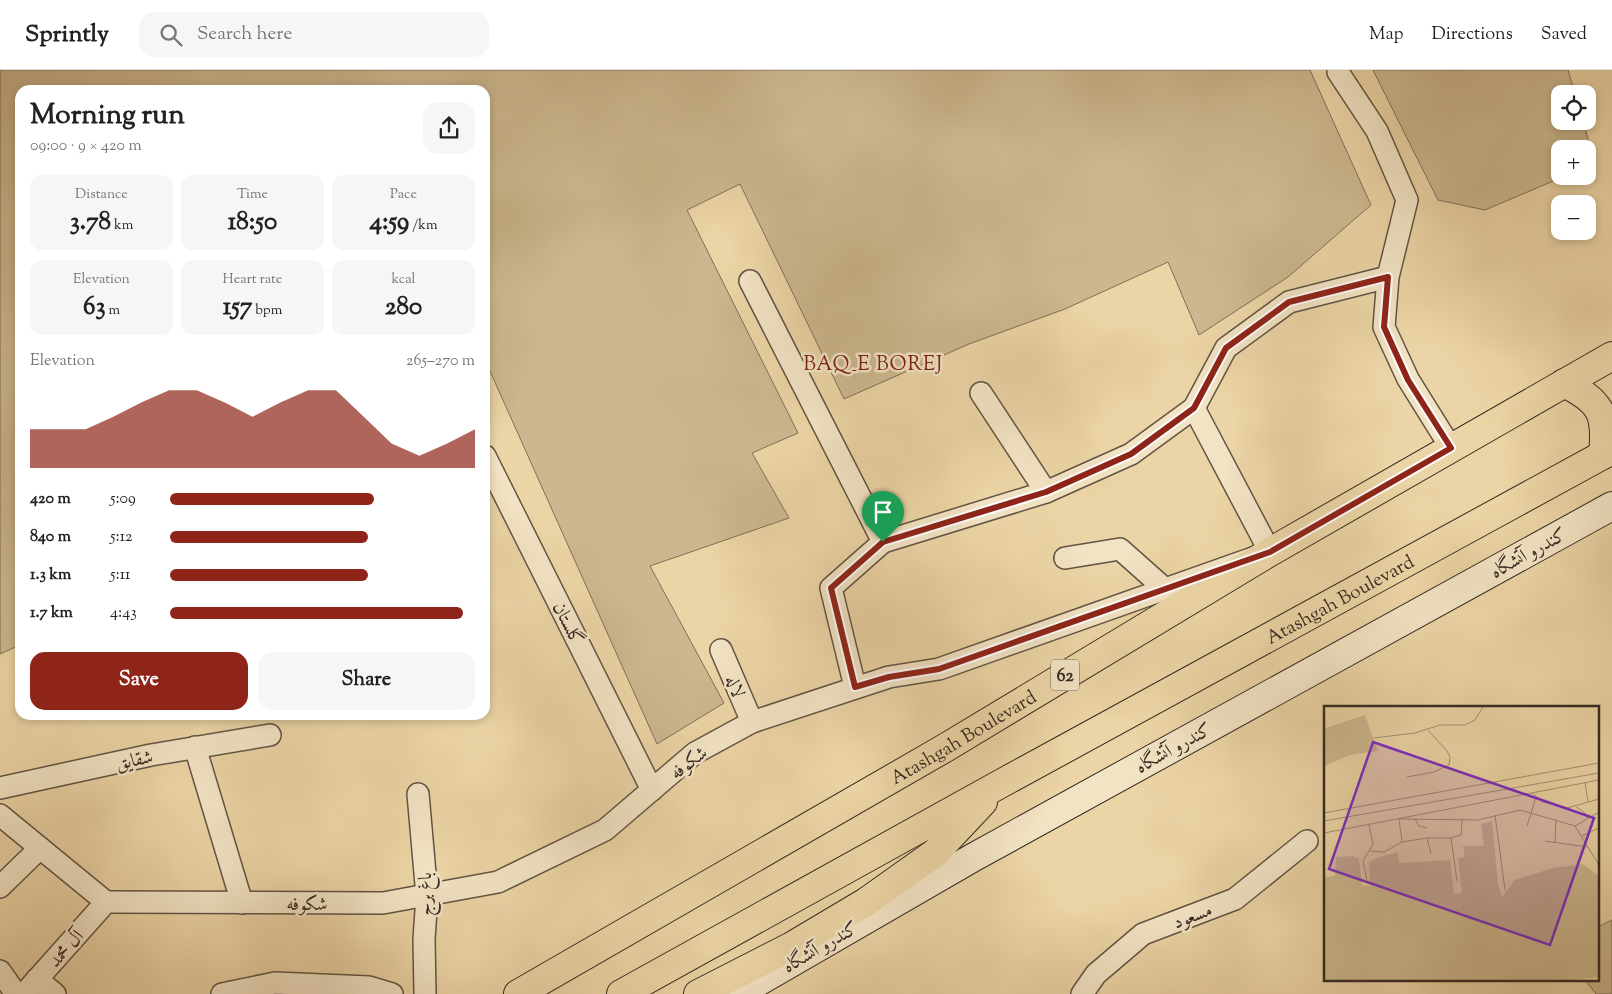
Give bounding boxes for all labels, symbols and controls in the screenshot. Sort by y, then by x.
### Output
search box [139,12,489,57]
text: Sprintly [25,18,109,52]
icon: search [157,21,185,49]
text: Search here [197,21,292,48]
text: Map [1369,22,1404,48]
text: Directions [1432,22,1513,48]
text: Saved [1541,22,1587,48]
map controls [1551,85,1596,240]
button: locate [1551,85,1596,130]
text: Morning run [30,96,185,136]
button: share [423,102,475,154]
text: 09:00 · 9 × 420 m [30,135,142,158]
button: + [1551,140,1596,185]
text: Distance [75,185,128,205]
text: Time [237,185,268,205]
text: Pace [390,185,417,205]
button: − [1551,195,1596,240]
text: 3.78 [70,205,111,241]
text: 18:50 [228,205,277,241]
text: 4:59 [369,205,409,241]
text: km [111,216,133,236]
text: /km [409,216,438,236]
text: Elevation [73,270,130,290]
text: Heart rate [223,270,282,290]
text: kcal [391,270,416,290]
text: 63 [83,290,105,326]
text: 157 [223,290,252,326]
text: 280 [385,290,422,326]
text: m [105,301,120,321]
text: bpm [252,301,282,321]
text: Elevation [30,350,95,373]
text: 265–270 m [406,350,475,373]
district label: BAQ_E BOREJ [803,351,943,380]
text: 420 m [30,488,71,511]
text: 5:09 [110,488,136,511]
pin [862,491,904,542]
icon: arrive [869,498,897,526]
street label: کندرو آتشگاه [1486,521,1572,586]
text: 840 m [30,526,71,549]
text: 5:12 [110,526,133,549]
street label: Atashgah Boulevard [1262,549,1420,652]
text: 1.3 km [30,564,71,587]
text: 5:11 [110,564,131,587]
street label: گلستان [544,598,589,651]
text: 1.7 km [30,602,73,625]
text: 4:43 [110,602,137,625]
button: Save [30,652,248,710]
button: Share [258,652,475,710]
road number: 62 [1051,660,1079,690]
street label: لاله [717,671,751,703]
street label: Atashgah Boulevard [886,685,1043,793]
inset map [1324,706,1600,982]
street label: کندرو آتشگاه [1131,716,1217,781]
street label: شکوفه [665,741,714,787]
street label: شقایق [113,744,156,779]
street label: باغ برج [413,872,442,916]
street label: شکوفه [286,892,328,919]
street label: مسعود [1169,898,1217,937]
street label: کندرو آتشگاه [778,915,864,981]
street label: آل محمد [43,923,92,974]

